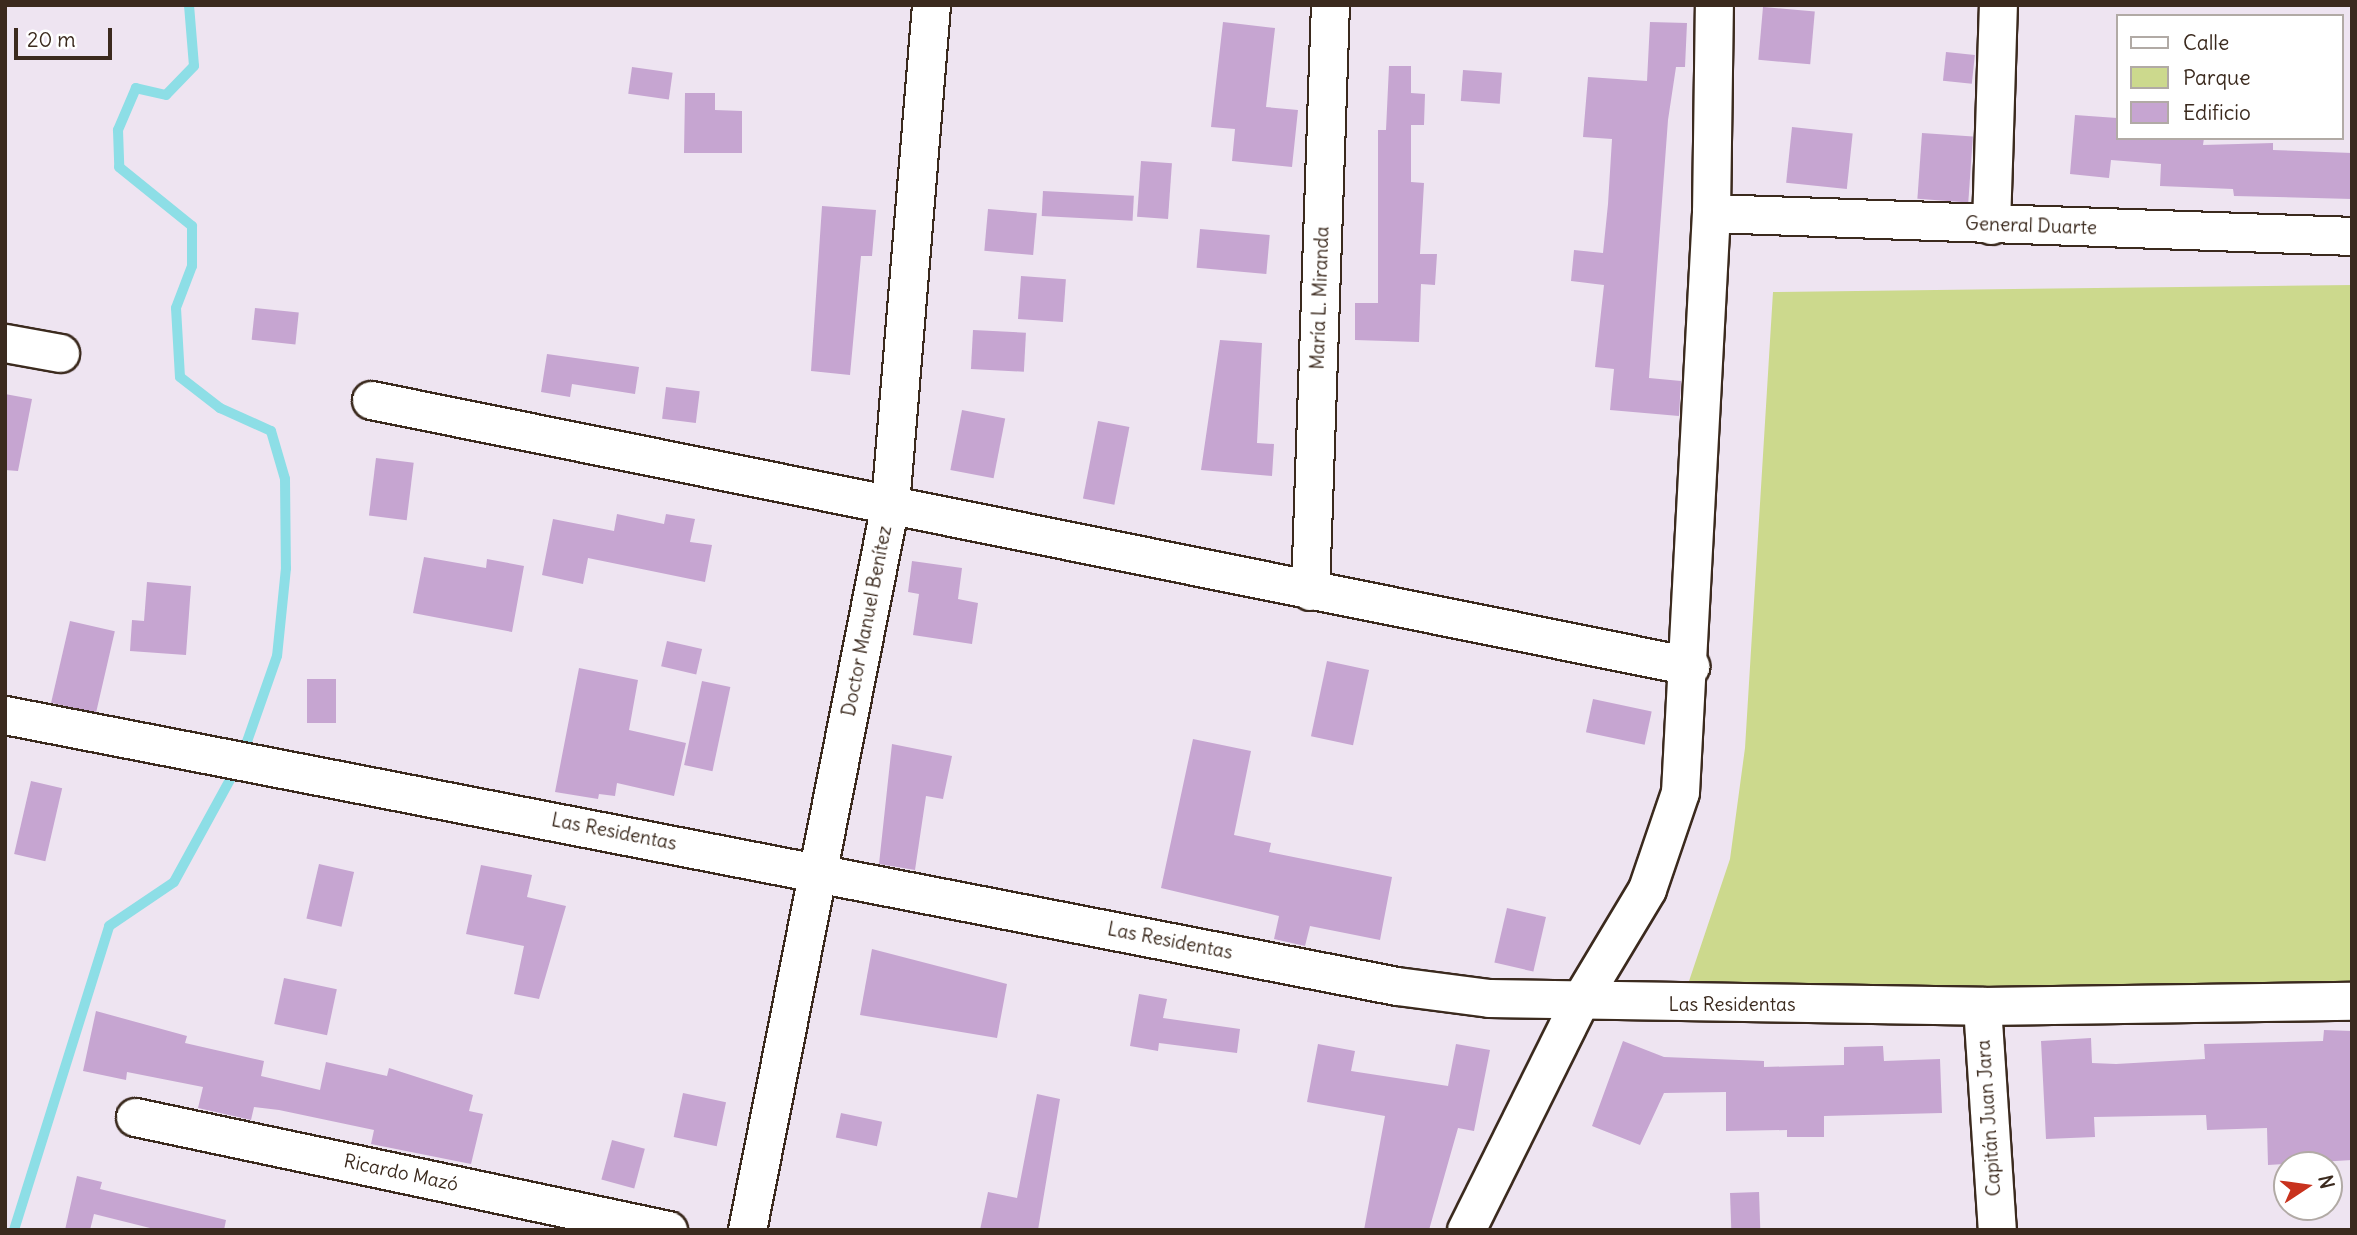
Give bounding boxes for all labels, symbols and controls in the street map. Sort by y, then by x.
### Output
scale bar [18,14,116,58]
legend [2116,14,2343,140]
text: 20 m [27,26,76,53]
text: Calle [2183,29,2229,56]
text: Parque [2183,64,2251,91]
text: Edificio [2183,99,2251,126]
street label: General Duarte [1965,212,2097,240]
street label: María L. Miranda [1306,226,1334,370]
street label: Doctor Manuel Benítez [837,524,897,718]
street label: Las Residentas [549,809,679,855]
street label: Las Residentas [1105,918,1235,964]
street label: Las Residentas [1668,994,1796,1016]
street label: Capitán Juan Jara [1972,1039,2006,1197]
street label: Ricardo Mazó [342,1150,460,1196]
north arrow [2273,1151,2343,1221]
text: N [2313,1173,2340,1191]

